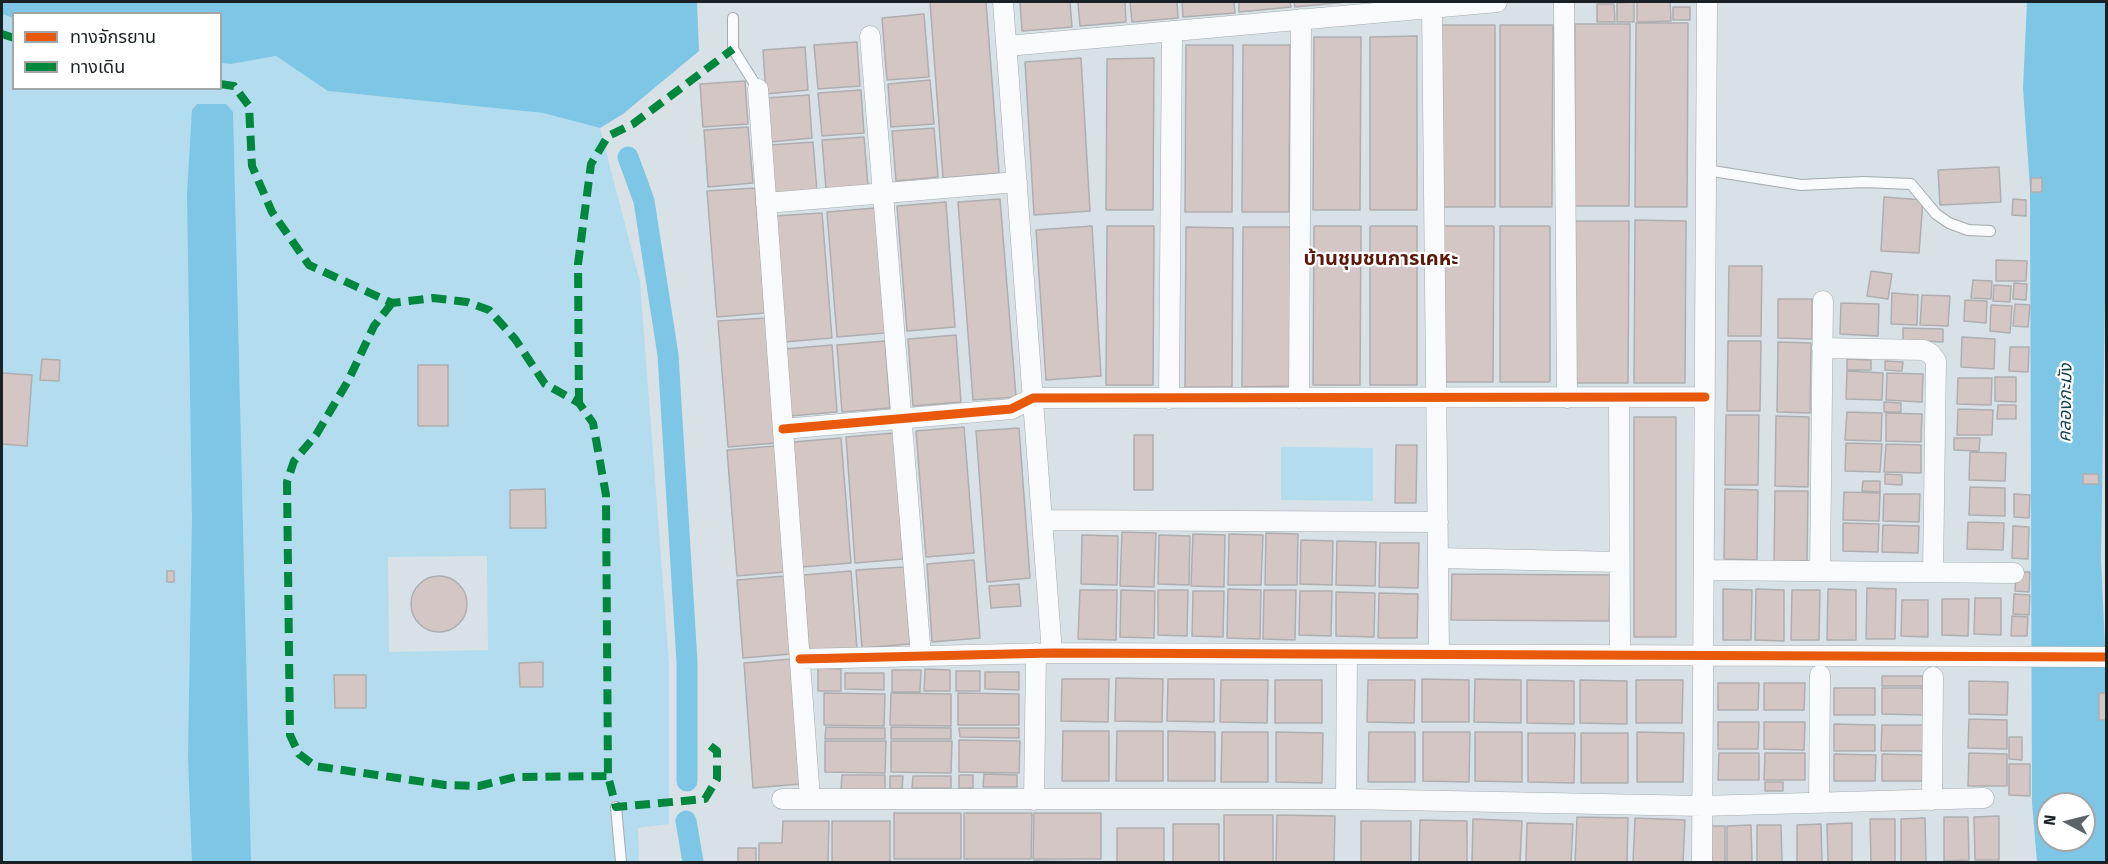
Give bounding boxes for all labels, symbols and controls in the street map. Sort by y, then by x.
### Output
legend [12,12,222,90]
text: ทางจักรยาน [70,26,156,48]
text: ทางเดิน [70,56,125,78]
district label: บ้านชุมชนการเคหะ [1304,247,1458,271]
water label: คลองกะมัง [2055,363,2077,443]
north arrow [2036,792,2096,852]
text: N [2040,814,2060,826]

